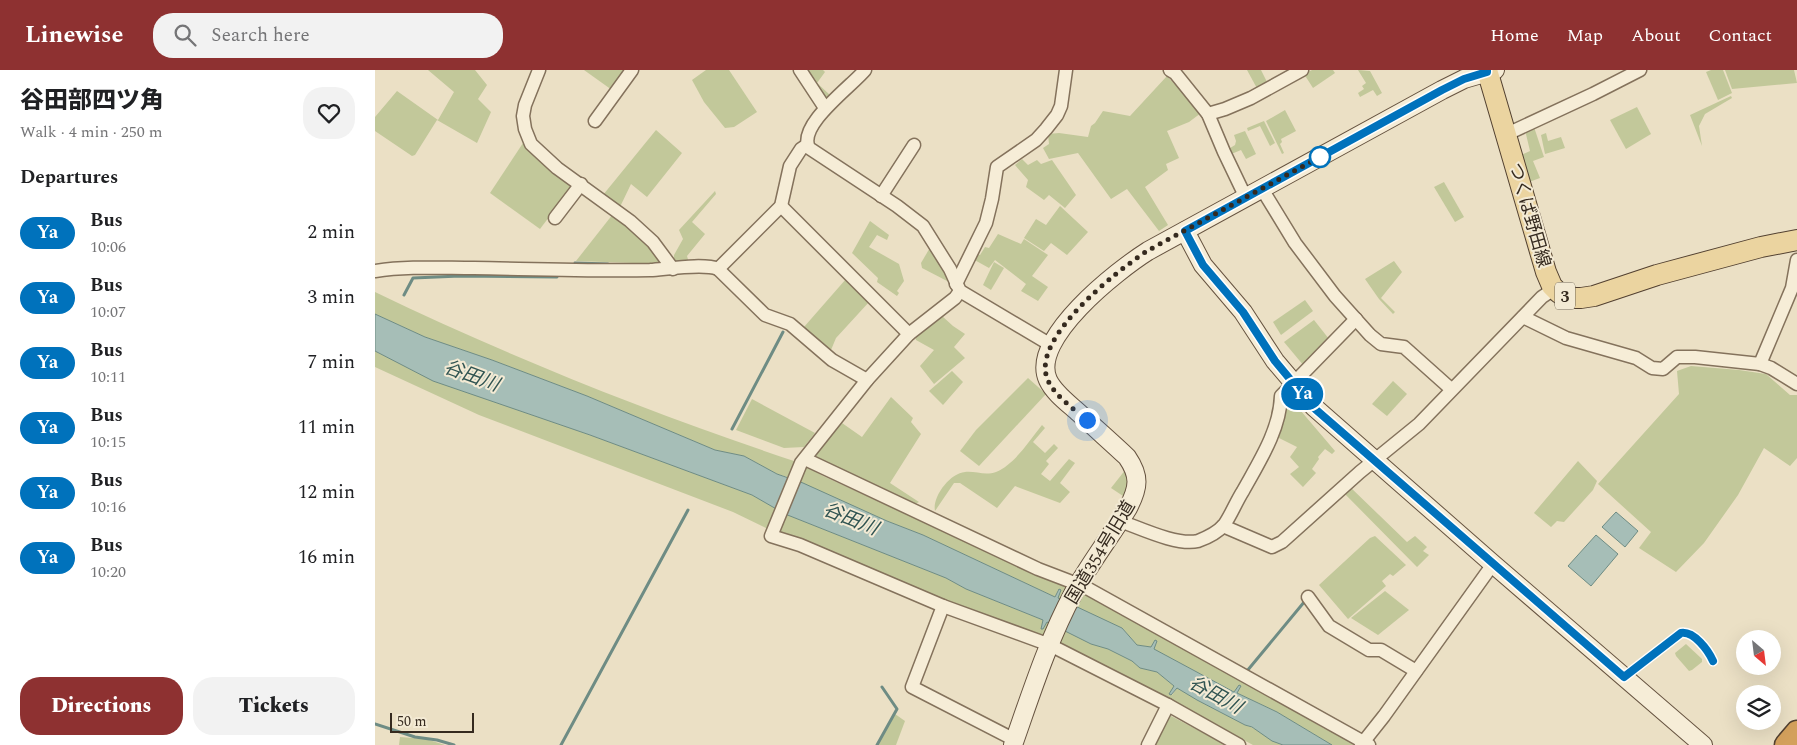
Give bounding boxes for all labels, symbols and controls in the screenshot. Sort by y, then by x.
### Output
search box [153,13,503,58]
text: Linewise [25,17,123,53]
icon: search [171,21,199,49]
text: Search here [211,21,310,50]
text: Home [1490,22,1539,49]
text: Map [1567,22,1603,49]
text: About [1631,22,1681,49]
text: Contact [1709,22,1772,49]
text: 谷田部四ツ角 [20,83,164,119]
button: heart [303,87,355,139]
text: Walk · 4 min · 250 m [20,120,163,144]
unlabelled marker [1309,146,1331,168]
street label: つくば野田線 [1502,160,1557,271]
text: Departures [20,163,118,192]
text: Bus [90,206,123,235]
text: 2 min [307,218,355,247]
text: Ya [37,219,58,246]
text: 10:06 [90,235,126,259]
text: Bus [90,271,123,300]
road number: 3 [1555,282,1575,310]
text: 3 min [307,283,355,312]
text: Ya [37,284,58,311]
text: 10:07 [90,300,126,324]
text: Bus [90,336,123,365]
text: 7 min [307,348,355,377]
text: Ya [37,349,58,376]
water label: 谷田川 [440,353,505,400]
text: 10:11 [90,365,126,389]
line badge: Ya [1279,378,1325,410]
text: Ya [1291,380,1313,407]
text: Bus [90,401,123,430]
your location [1075,408,1100,433]
text: 11 min [298,413,355,442]
text: Ya [37,414,58,441]
text: 10:15 [90,430,126,454]
text: Bus [90,466,123,495]
text: 12 min [298,478,355,507]
text: Ya [37,479,58,506]
text: 10:16 [90,495,126,519]
water label: 谷田川 [819,495,884,544]
street label: 国道354号旧道 [1059,495,1142,609]
text: Bus [90,531,123,560]
text: 16 min [298,543,355,572]
text: Ya [37,544,58,571]
text: 10:20 [90,560,126,584]
north arrow [1736,630,1781,675]
map controls [1736,630,1781,730]
water label: 谷田川 [1183,669,1249,723]
button: Directions [20,677,183,735]
button: Tickets [193,677,355,735]
button: layers [1736,685,1781,730]
scale bar [390,710,474,733]
text: 50 m [397,711,427,732]

